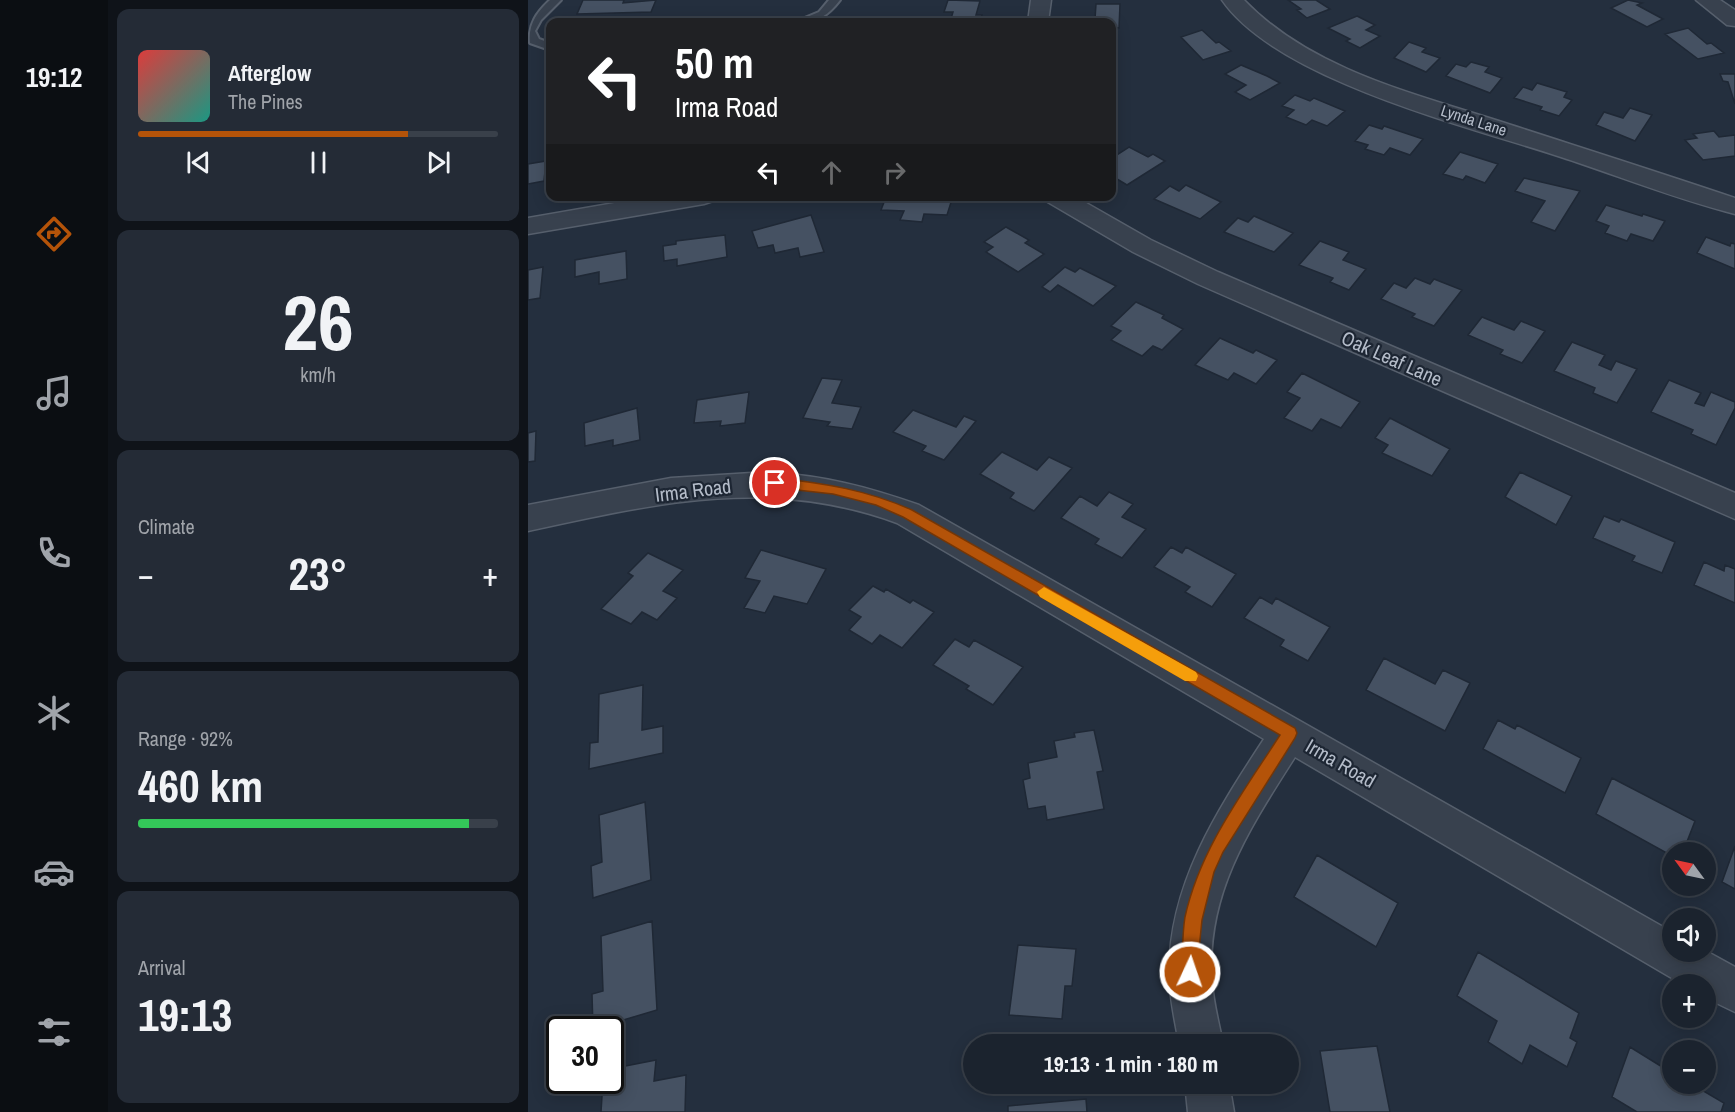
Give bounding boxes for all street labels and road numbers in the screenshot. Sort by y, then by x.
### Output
street label: Lynda Lane [1438,99,1510,141]
street label: Oak Leaf Lane [1337,324,1447,392]
street label: Irma Road [653,472,733,508]
street label: Irma Road [1301,732,1381,794]

